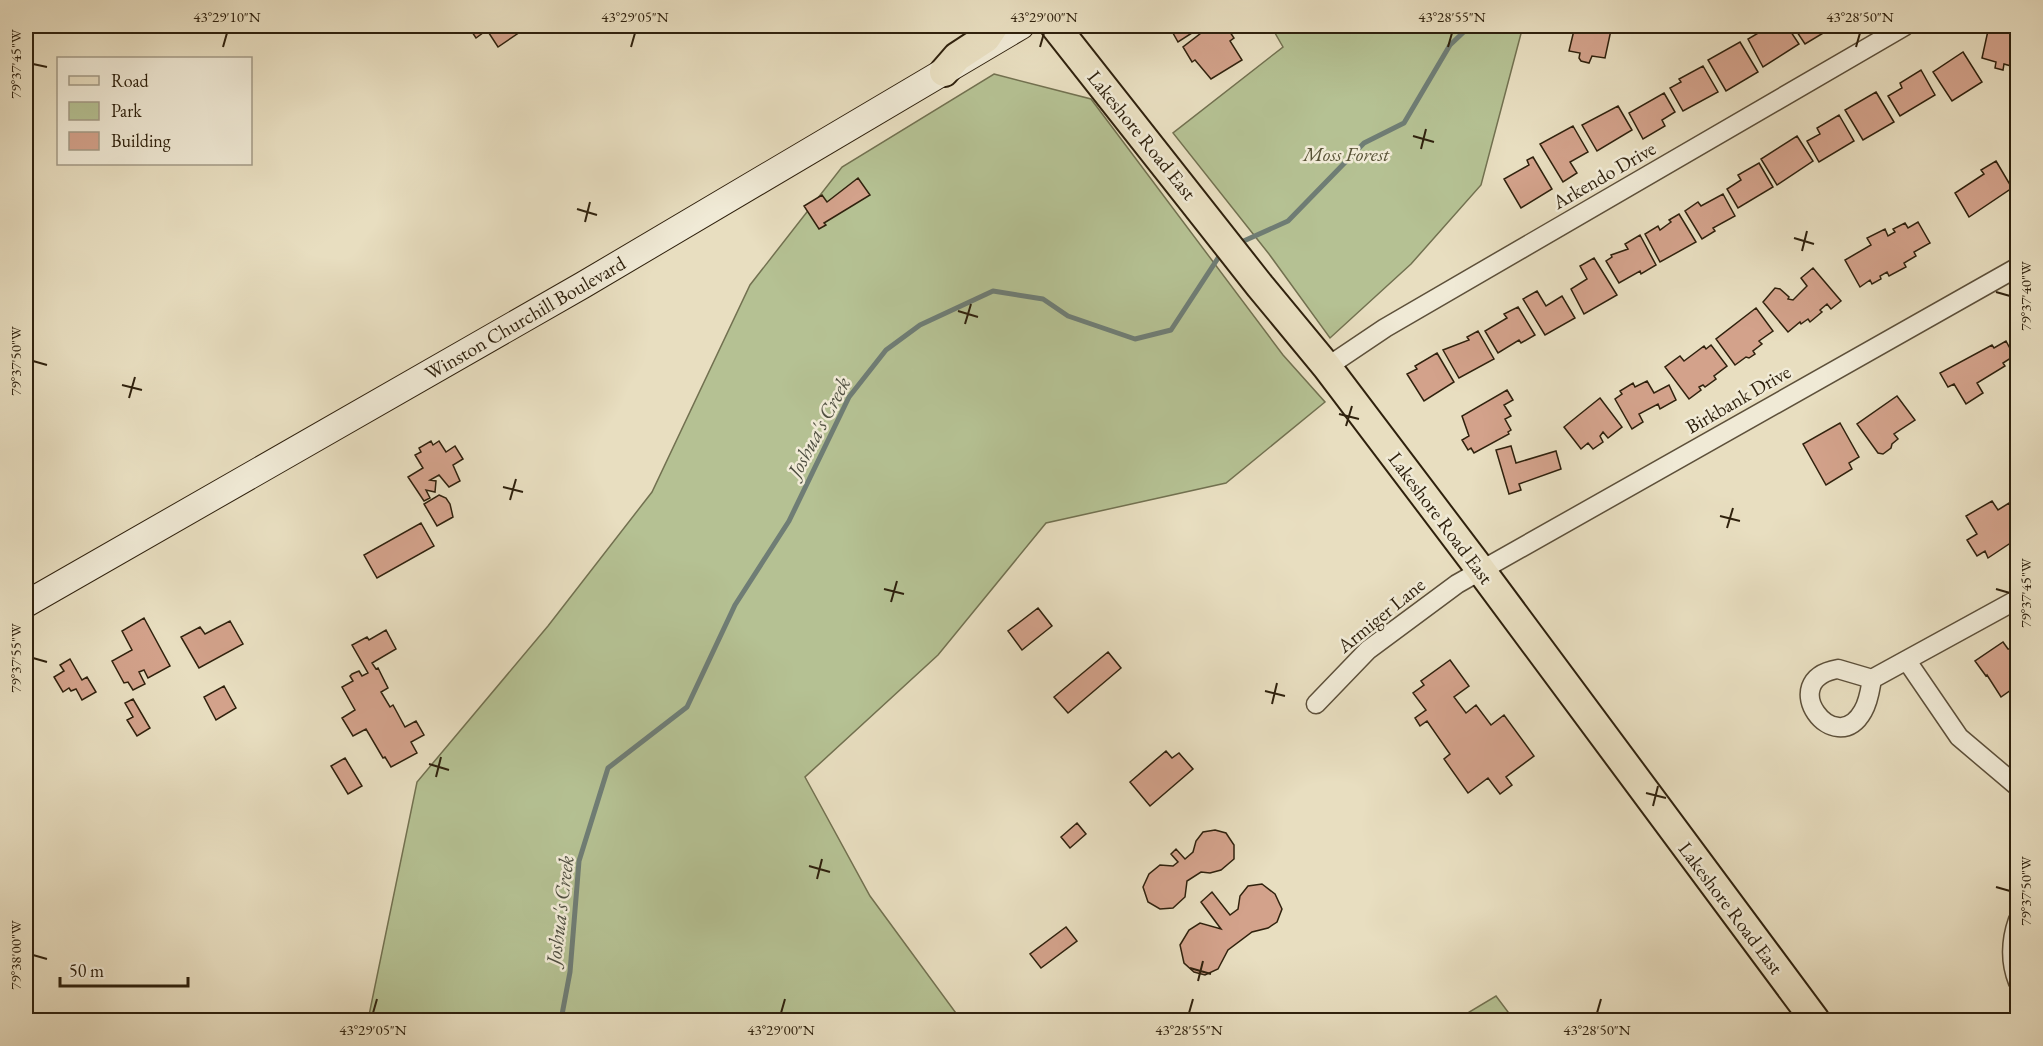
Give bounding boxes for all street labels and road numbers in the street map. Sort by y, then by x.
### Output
street label: Lakeshore Road East [1082,65,1203,206]
street label: Arkendo Drive [1547,135,1660,216]
street label: Winston Churchill Boulevard [420,249,631,386]
street label: Birkbank Drive [1681,358,1795,440]
street label: Lakeshore Road East [1383,447,1500,590]
street label: Armiger Lane [1331,571,1431,659]
street label: Lakeshore Road East [1673,837,1790,980]

